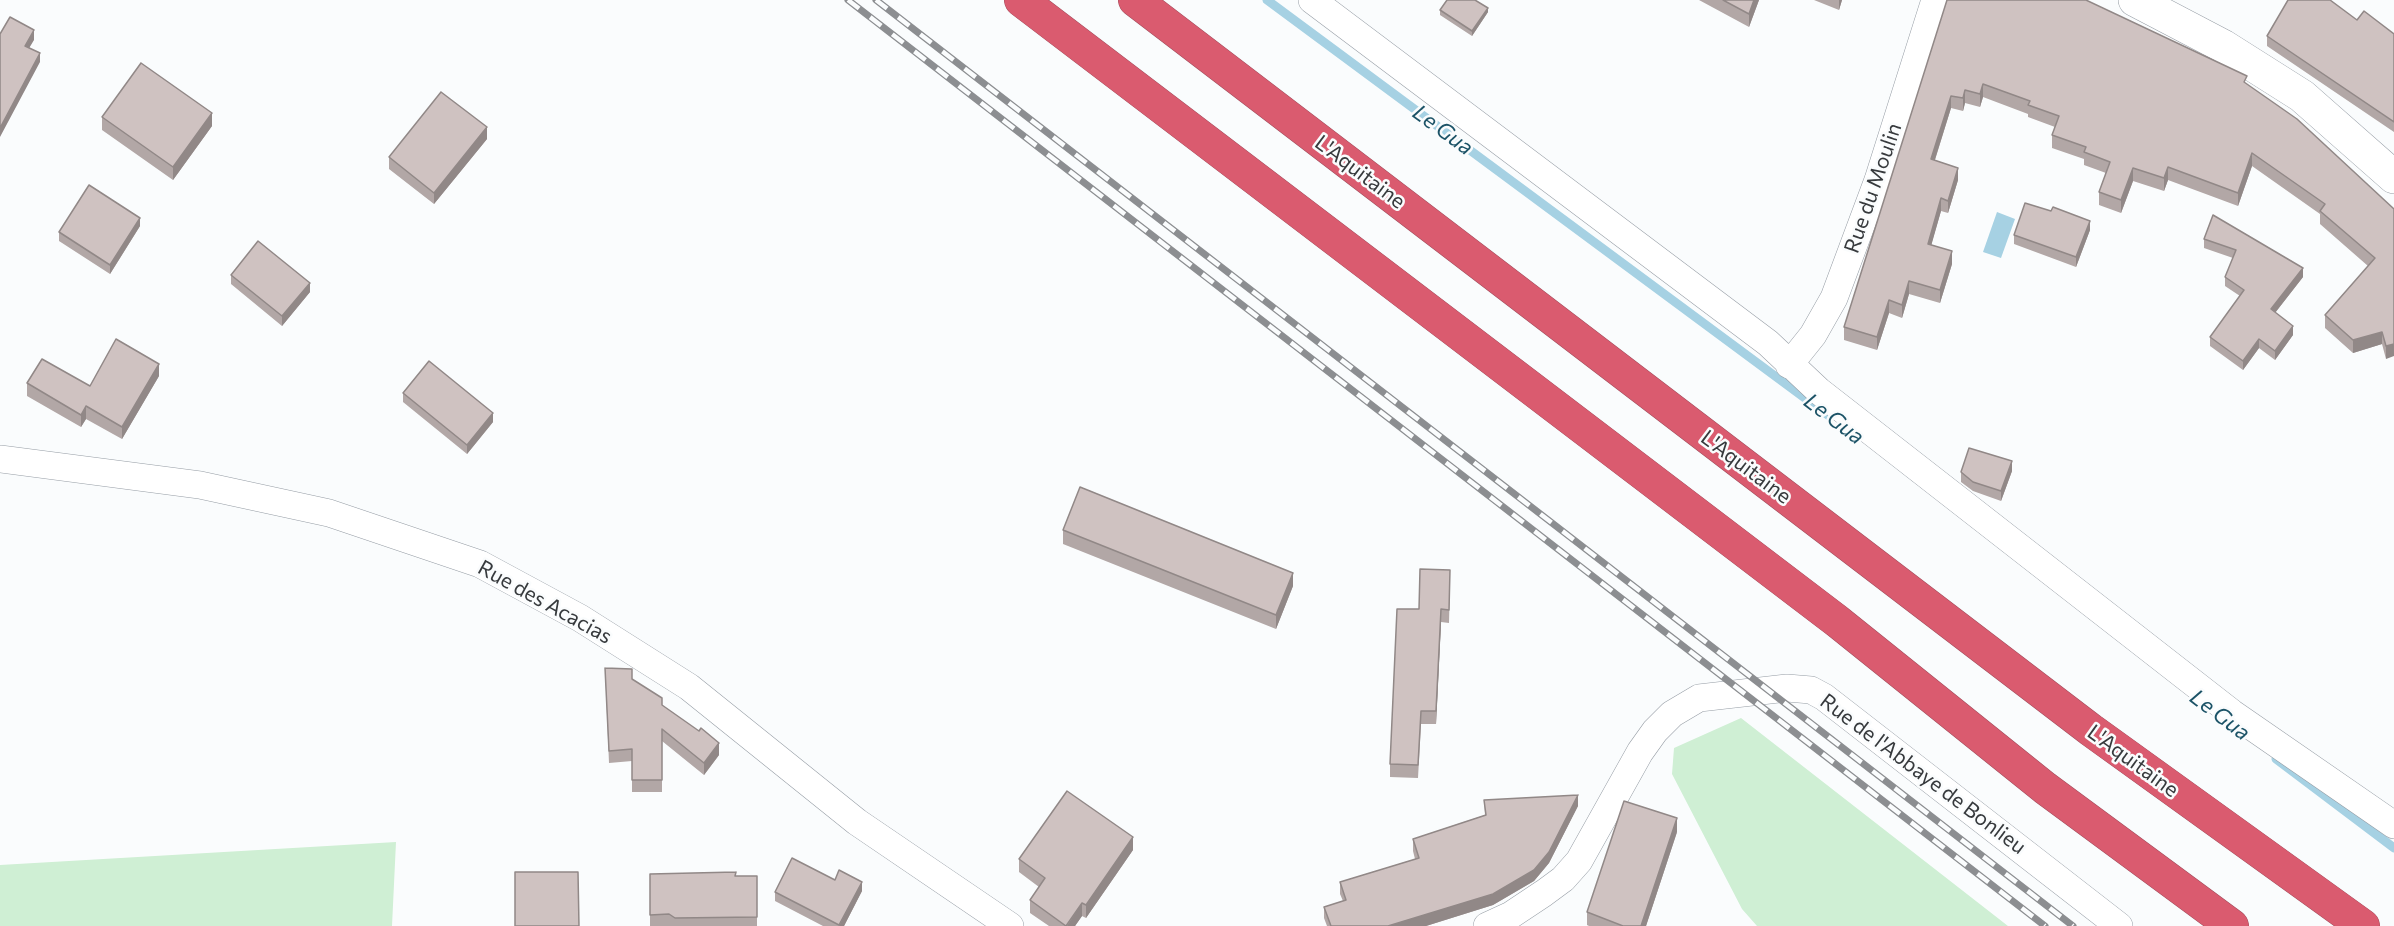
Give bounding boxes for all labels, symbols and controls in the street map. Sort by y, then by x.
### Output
water label: Le Gua [1408,99,1478,161]
street label: Rue du Moulin [1839,120,1907,256]
street label: L'Aquitaine [1310,130,1410,214]
water label: Le Gua [1799,388,1869,450]
street label: L'Aquitaine [1696,425,1796,509]
street label: Rue des Acacias [474,555,616,649]
water label: Le Gua [2185,684,2255,746]
street label: Rue de l'Abbaye de Bonlieu [1815,688,2031,860]
street label: L'Aquitaine [2082,719,2184,803]

